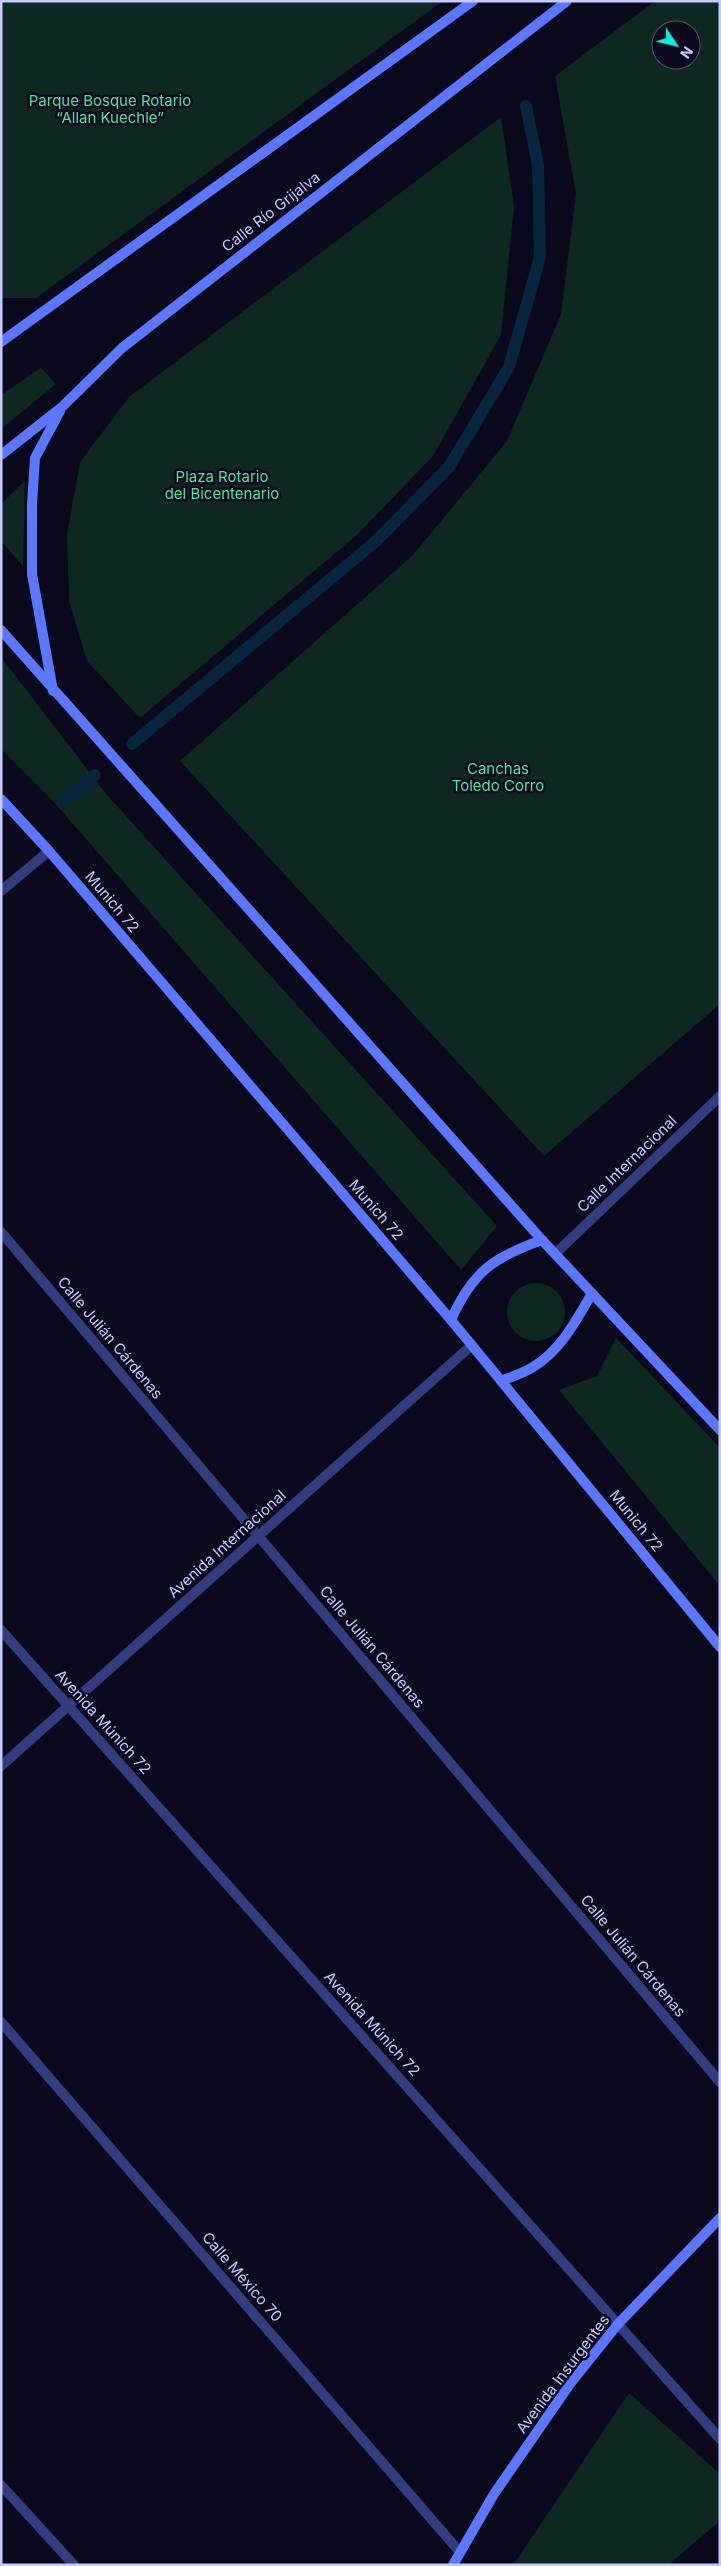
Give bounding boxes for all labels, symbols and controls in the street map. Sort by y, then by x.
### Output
north arrow [651,20,701,70]
text: N [677,43,697,62]
park label: Parque Bosque Rotario “Allan Kuechle” [29,91,191,127]
street label: Calle Río Grijalva [218,167,324,256]
park label: Plaza Rotario del Bicentenario [165,467,279,503]
park label: Canchas Toledo Corro [452,759,544,795]
street label: Munich 72 [81,867,144,936]
street label: Calle Internacional [573,1111,680,1216]
street label: Munich 72 [345,1175,408,1244]
street label: Calle Julián Cárdenas [54,1273,167,1403]
street label: Avenida Internacional [164,1486,290,1602]
street label: Munich 72 [606,1486,667,1556]
street label: Calle Julián Cárdenas [316,1582,429,1712]
street label: Avenida Múnich 72 [51,1665,156,1778]
street label: Calle Julián Cárdenas [577,1891,690,2021]
street label: Avenida Múnich 72 [320,1967,425,2080]
street label: Calle México 70 [198,2228,287,2326]
street label: Avenida Insurgentes [512,2310,614,2437]

